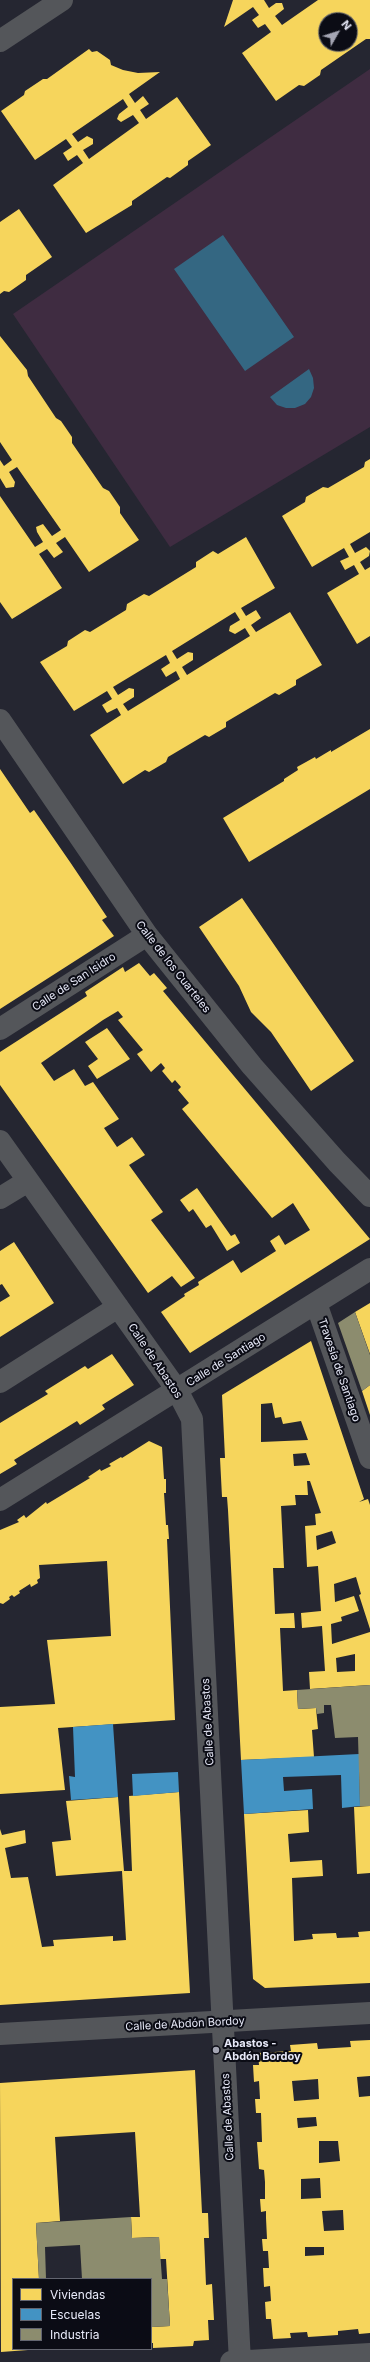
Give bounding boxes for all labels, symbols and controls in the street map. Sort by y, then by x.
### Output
north arrow [318,12,358,52]
text: N [338,17,355,33]
street label: Calle de los Cuarteles [133,918,213,1016]
street label: Calle de San Isidro [30,950,118,1014]
street label: Travesía de Santiago [315,1317,363,1423]
street label: Calle de Abastos [125,1321,185,1401]
street label: Calle de Santiago [184,1330,268,1390]
street label: Calle de Abastos [199,1678,217,1766]
street label: Calle de Abdón Bordoy [125,2014,245,2034]
place label: Abastos - Abdón Bordoy [224,2037,301,2063]
marker: Abastos - Abdón Bordoy [211,2045,221,2055]
street label: Calle de Abastos [219,2073,237,2161]
legend [12,2278,152,2350]
text: Viviendas [50,2287,105,2302]
text: Escuelas [50,2307,100,2322]
text: Industria [50,2327,99,2342]

